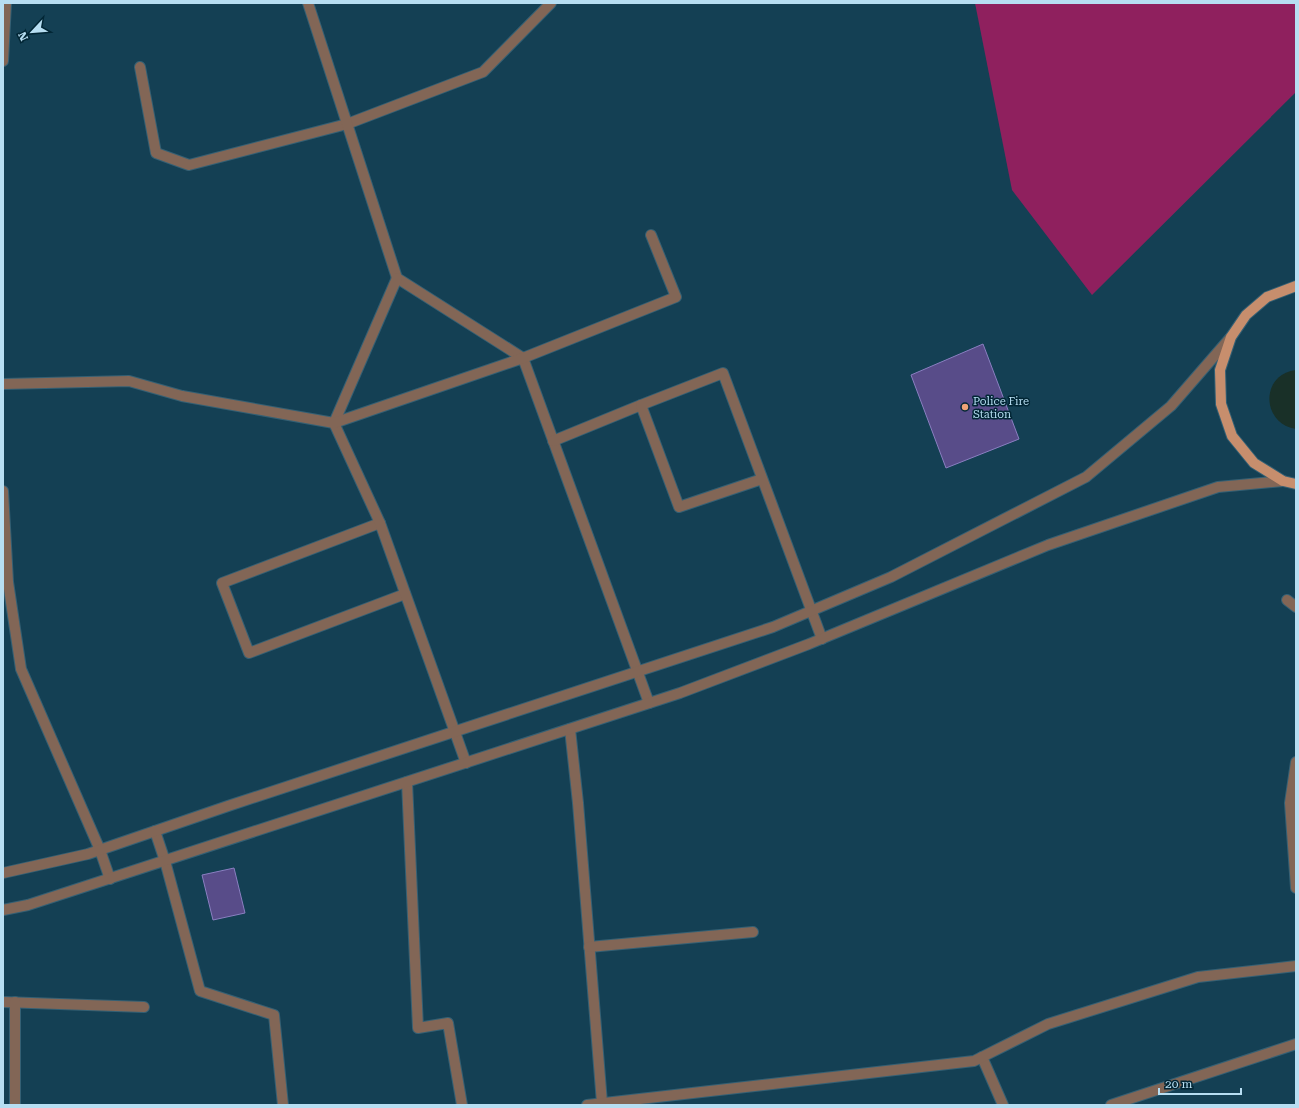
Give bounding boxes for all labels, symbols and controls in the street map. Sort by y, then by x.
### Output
north arrow [12,12,52,52]
text: N [16,29,31,43]
place label: Police Fire Station [973,395,1029,421]
marker: Police Fire Station [960,402,970,412]
scale bar [1159,1070,1241,1096]
text: 20 m [1165,1077,1192,1091]

